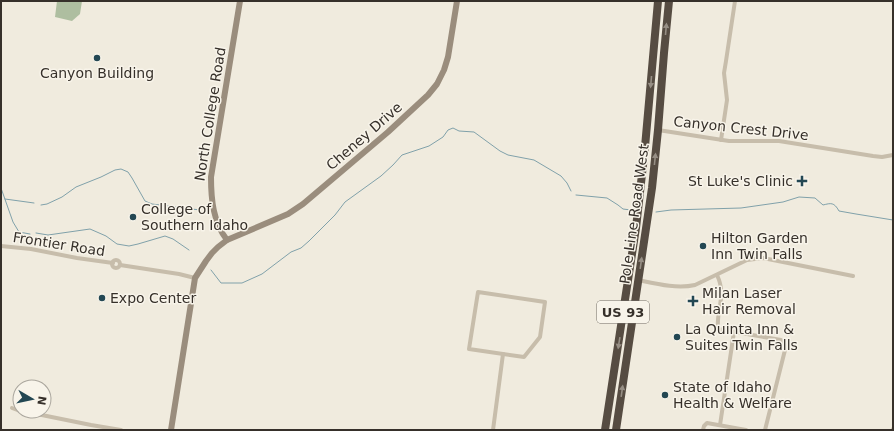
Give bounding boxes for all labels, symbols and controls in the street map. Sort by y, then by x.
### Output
one-way arrow [662,23,669,35]
street label: North College Road [192,46,228,182]
marker: Canyon Building [92,53,102,63]
place label: Canyon Building [40,65,154,81]
one-way arrow [647,76,654,88]
street label: Cheney Drive [323,99,405,173]
street label: Canyon Crest Drive [673,113,809,143]
street label: Pole Line Road West [616,143,652,285]
one-way arrow [652,153,658,165]
place label: St Luke's Clinic [688,173,793,189]
marker: St Luke's Clinic [796,175,808,187]
place label: College of Southern Idaho [141,201,248,233]
marker: College of Southern Idaho [128,212,138,222]
street label: Frontier Road [12,229,106,259]
place label: Hilton Garden Inn Twin Falls [711,230,808,262]
marker: Hilton Garden Inn Twin Falls [698,241,708,251]
one-way arrow [638,257,644,269]
place label: Milan Laser Hair Removal [702,285,796,317]
place label: Expo Center [110,290,196,306]
marker: Expo Center [97,293,107,303]
marker: Milan Laser Hair Removal [687,295,699,307]
road number: US 93 [597,301,649,323]
place label: La Quinta Inn & Suites Twin Falls [685,321,798,353]
marker: La Quinta Inn & Suites Twin Falls [672,332,682,342]
one-way arrow [616,337,622,349]
north arrow [12,379,52,419]
place label: State of Idaho Health & Welfare [673,379,792,411]
one-way arrow [619,385,625,398]
marker: State of Idaho Health & Welfare [660,390,670,400]
text: N [34,395,49,406]

